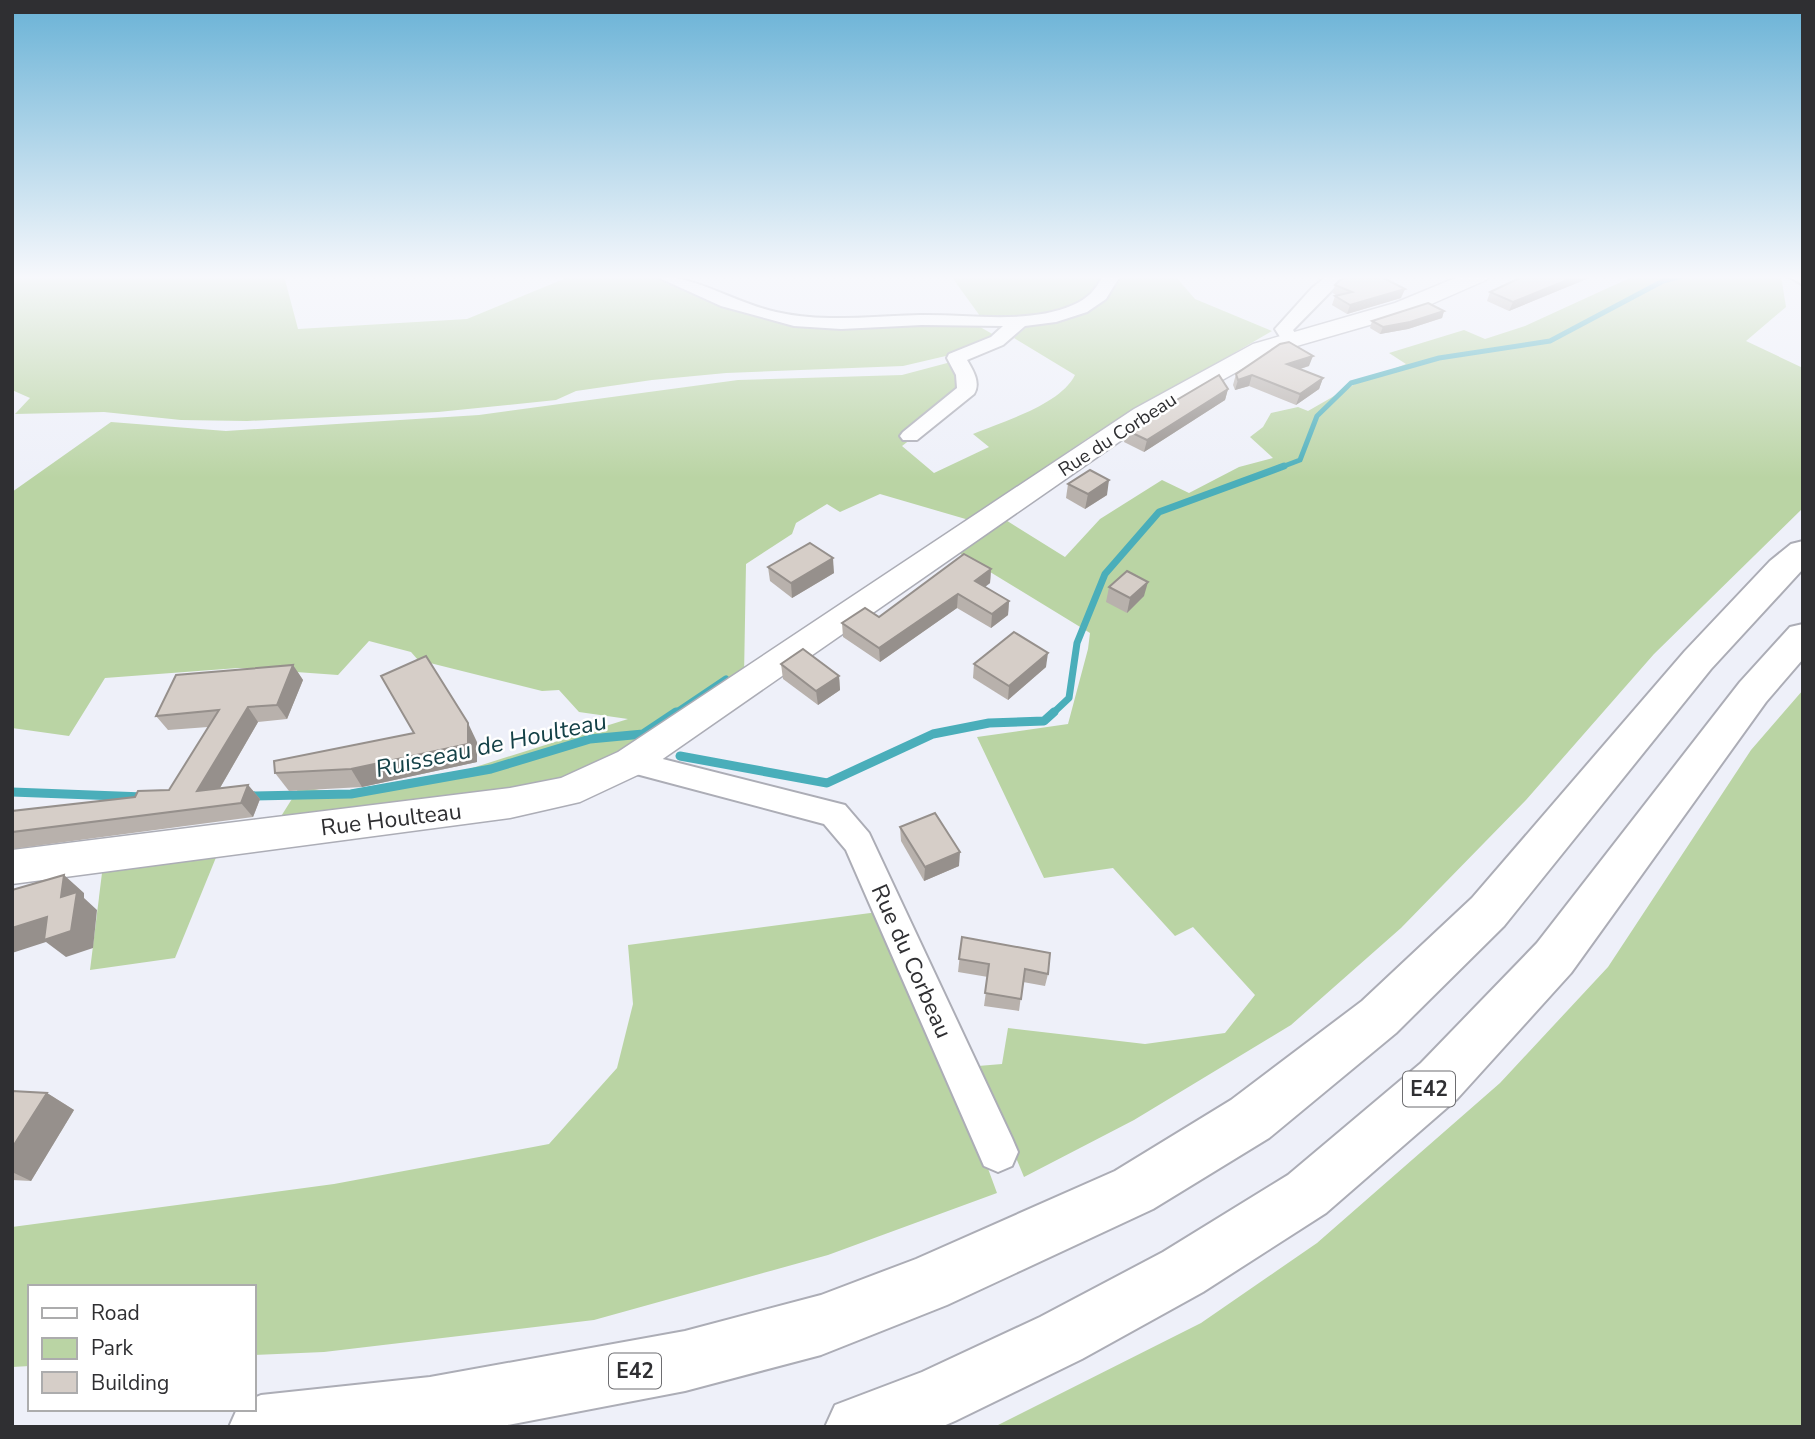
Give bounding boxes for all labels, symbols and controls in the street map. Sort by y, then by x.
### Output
street label: Rue du Corbeau [1053,387,1182,483]
water label: Ruisseau de Houlteau [373,705,609,785]
street label: Rue Houlteau [319,795,463,844]
street label: Rue du Corbeau [864,879,959,1043]
road number: E42 [1403,1072,1455,1106]
legend [28,1285,256,1411]
text: Road [91,1299,140,1327]
text: Park [91,1334,133,1362]
road number: E42 [609,1354,661,1388]
text: Building [91,1369,169,1397]

